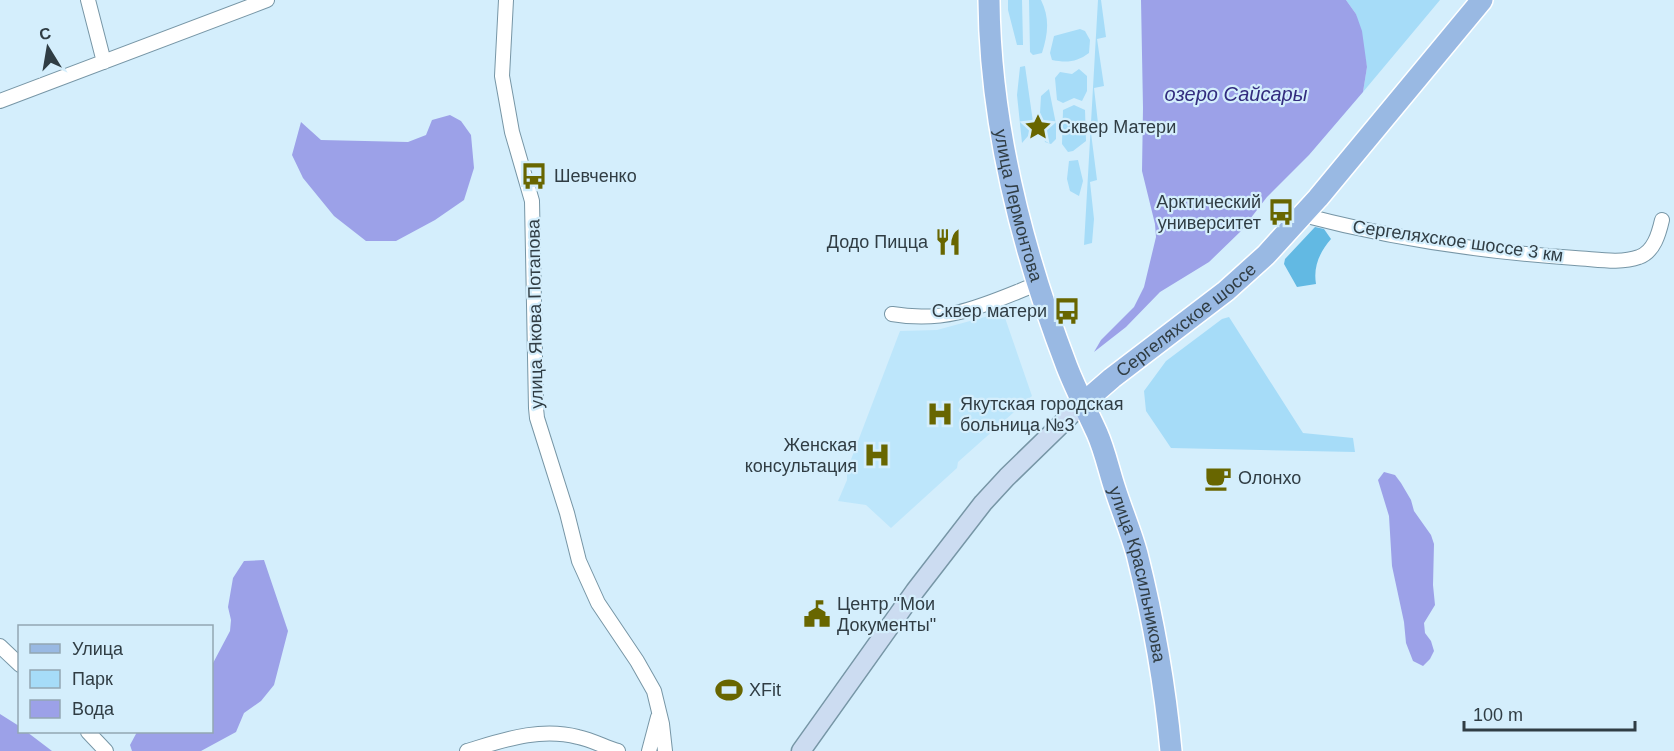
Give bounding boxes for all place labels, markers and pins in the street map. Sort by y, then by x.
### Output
place icon: Сквер Матери [1023,112,1053,142]
place label: Сквер Матери [1058,117,1176,137]
bus stop icon: Шевченко [519,161,549,191]
place label: Шевченко [554,166,637,186]
place label: Арктический университет [1156,192,1261,233]
bus stop icon: Арктический университет [1266,197,1296,227]
restaurant icon: Додо Пицца [933,227,963,257]
place label: Додо Пицца [827,232,929,252]
bus stop icon: Сквер матери [1052,296,1082,326]
place label: Сквер матери [932,301,1047,321]
place label: Якутская городская больница №3 [960,394,1124,435]
hospital icon: Якутская городская больница №3 [925,399,955,429]
place label: Женская консультация [745,435,857,476]
hospital icon: Женская консультация [862,440,892,470]
cafe icon: Олонхо [1203,463,1233,493]
place label: Олонхо [1238,468,1301,488]
place label: Центр "Мои Документы" [837,594,936,635]
public building icon: Центр "Мои Документы" [802,599,832,629]
sports icon: XFit [714,675,744,705]
place label: XFit [749,680,781,700]

